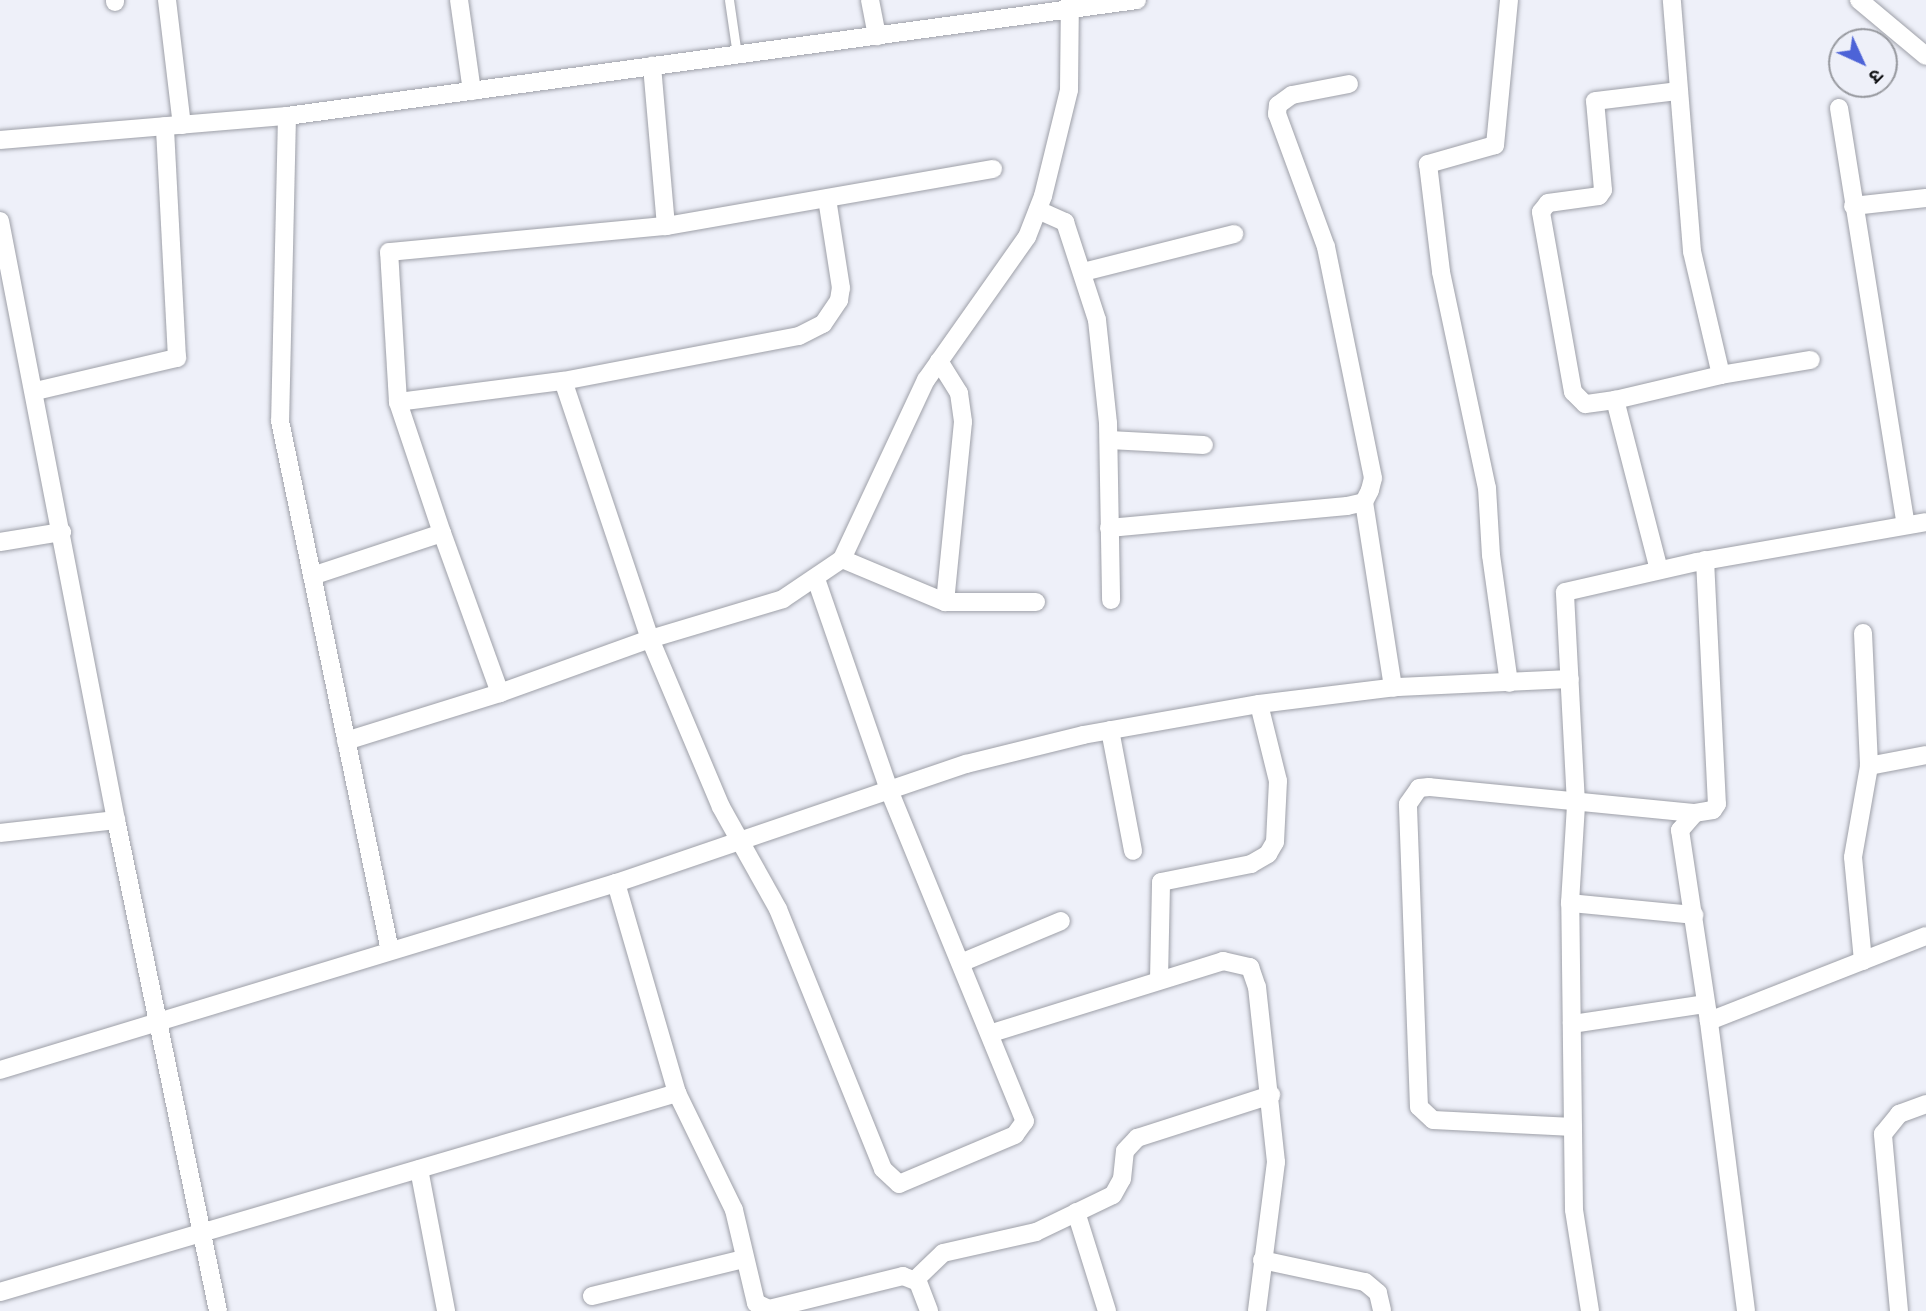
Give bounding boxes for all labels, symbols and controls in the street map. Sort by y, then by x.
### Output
north arrow [1828,28,1898,98]
text: उ [1864,64,1889,89]

